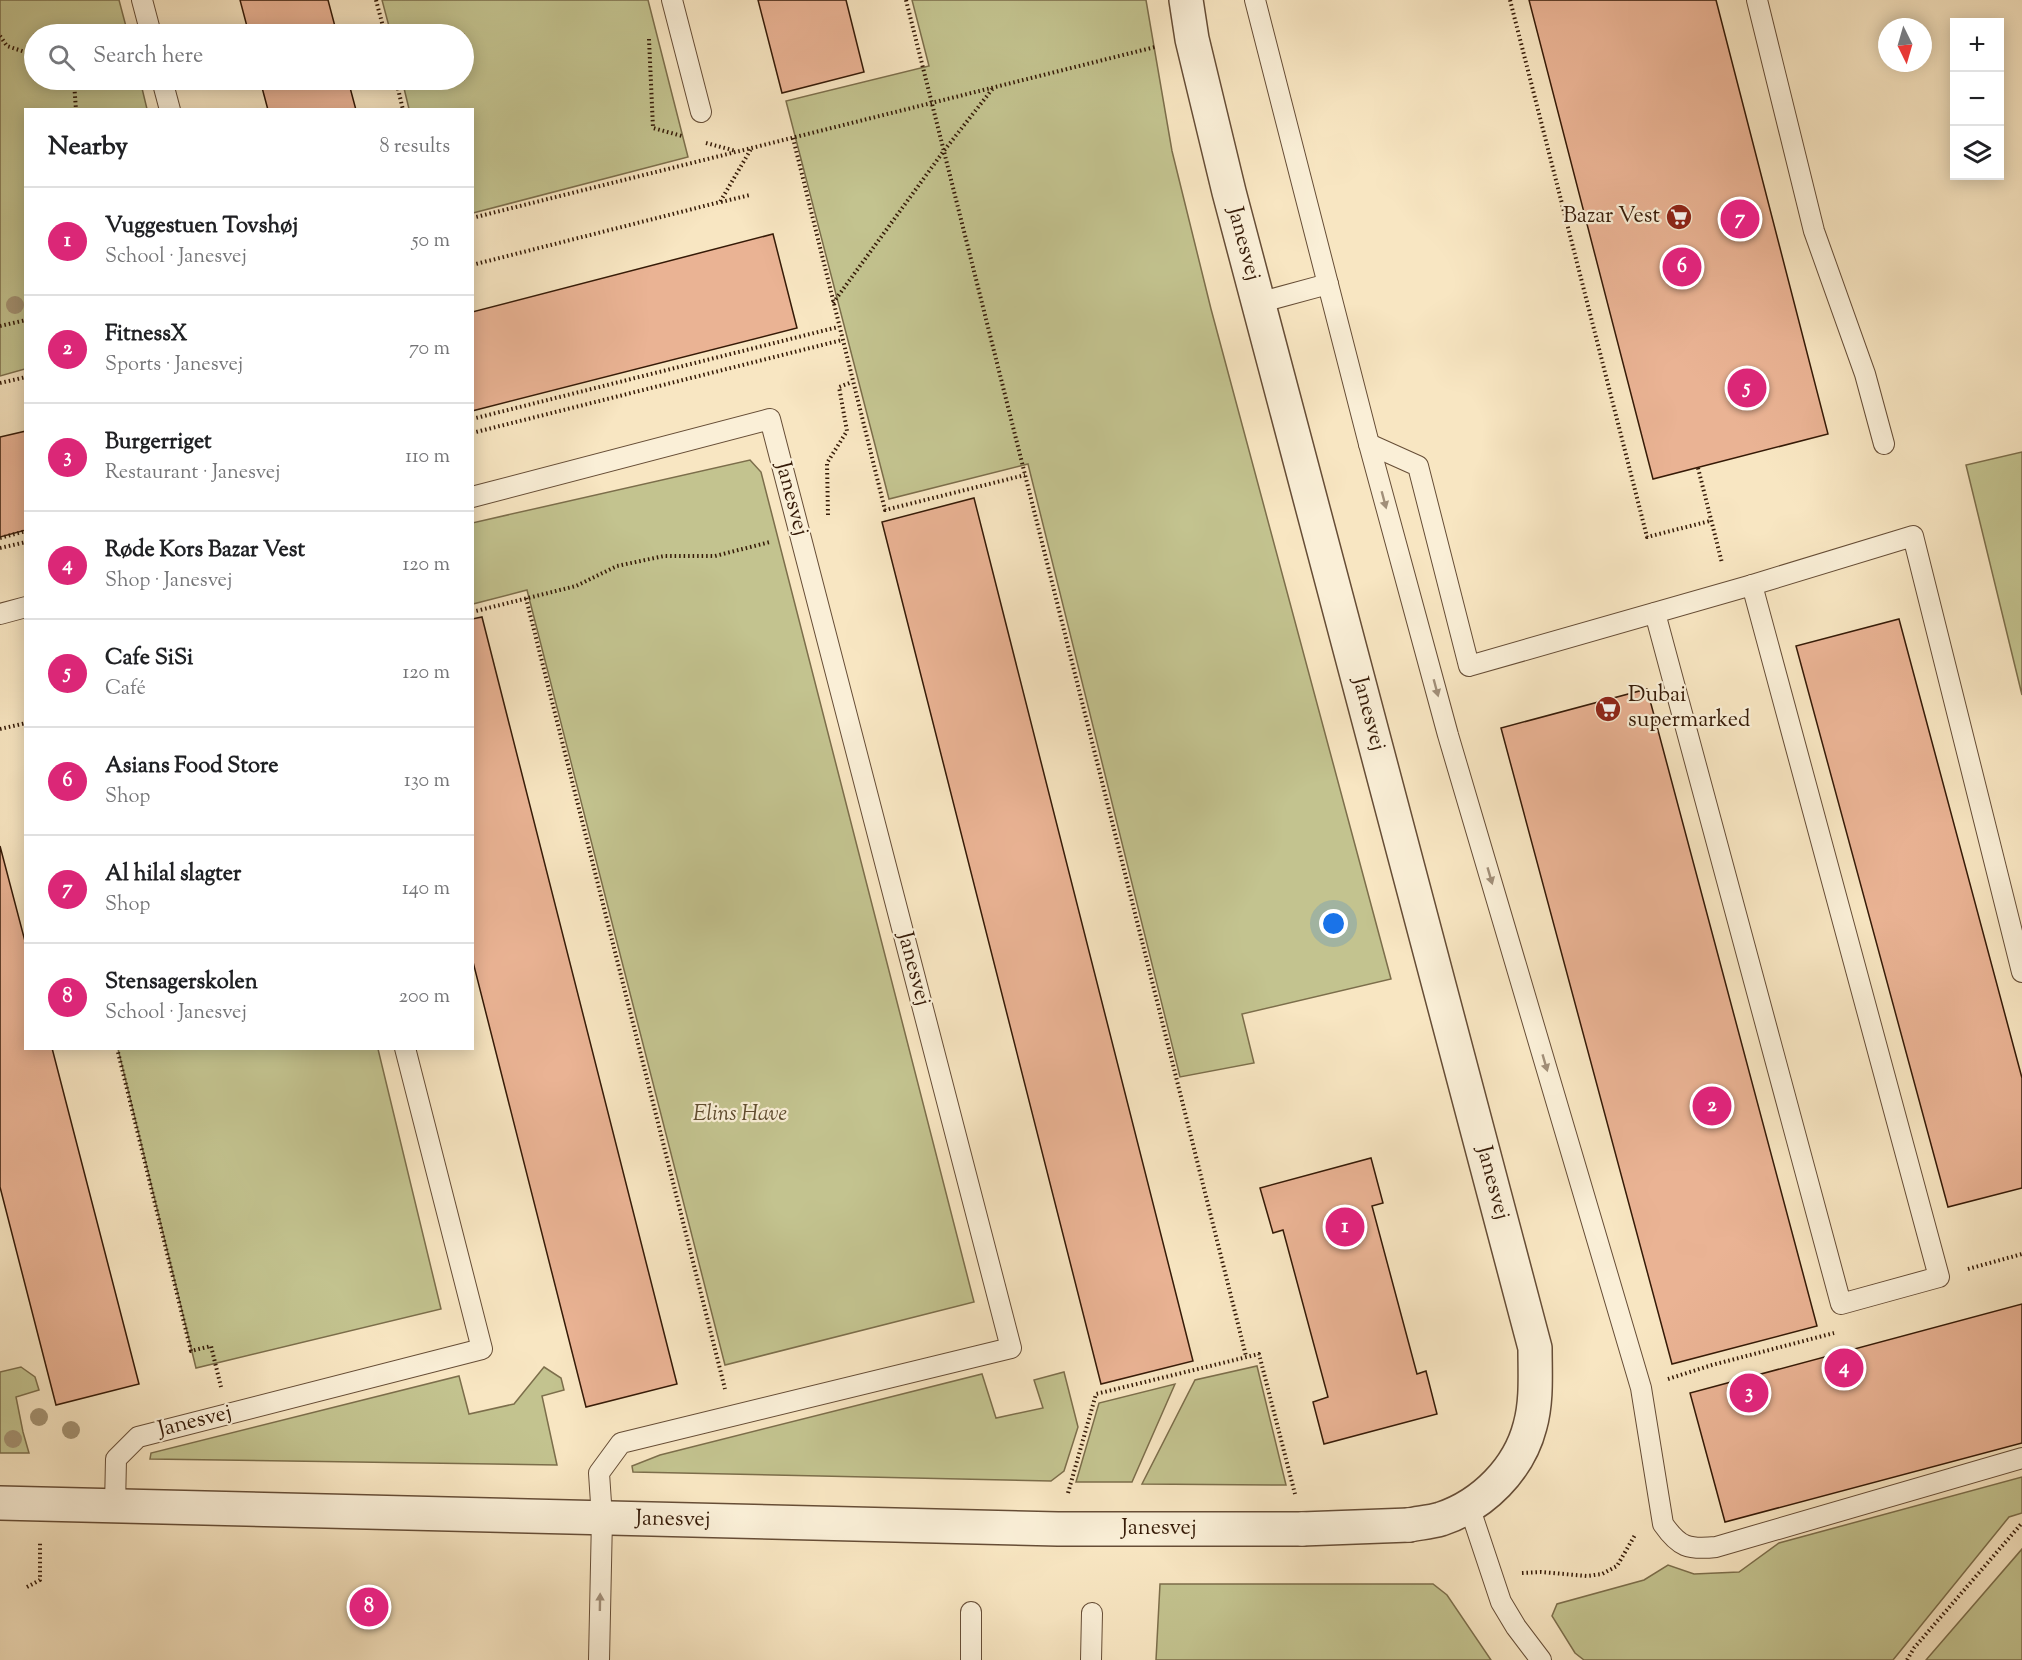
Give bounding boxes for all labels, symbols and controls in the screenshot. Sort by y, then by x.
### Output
north arrow [1878,18,1932,72]
map controls [1950,18,2004,180]
button: + [1950,18,2004,72]
search box [24,24,474,90]
icon: search [45,41,78,74]
text: Search here [93,41,203,73]
button: − [1950,72,2004,126]
button: layers [1950,126,2004,180]
text: Nearby [48,129,128,166]
text: 8 results [379,133,450,162]
pin: 7 [1720,196,1760,242]
place label: Bazar Vest [1563,201,1660,233]
supermarket icon: Bazar Vest [1664,202,1694,232]
street label: Janesvej [1218,203,1268,285]
text: Vuggestuen Tovshøj [105,211,298,243]
text: 1 [64,227,71,256]
text: 50 m [412,227,450,256]
text: School · Janesvej [105,243,247,272]
pin: 6 [1662,244,1702,290]
text: FitnessX [105,319,187,351]
text: 2 [63,335,72,364]
text: 70 m [409,335,450,364]
text: Sports · Janesvej [105,351,243,380]
pin: 5 [1728,366,1766,410]
text: Burgerriget [105,427,212,459]
text: 3 [63,443,72,472]
text: 110 m [405,443,450,472]
street label: Janesvej [766,458,816,540]
text: Restaurant · Janesvej [105,459,280,488]
one-way arrow [1380,491,1389,509]
text: Røde Kors Bazar Vest [105,535,305,567]
text: 4 [62,551,73,580]
text: 120 m [402,551,450,580]
text: Shop · Janesvej [105,567,232,596]
text: Cafe SiSi [105,643,193,675]
text: 5 [64,659,71,688]
text: 120 m [402,659,450,688]
street label: Janesvej [1343,673,1393,755]
text: Café [105,675,146,704]
one-way arrow [1431,679,1441,698]
place label: Dubai supermarked [1628,680,1750,737]
supermarket icon: Dubai supermarked [1593,694,1623,724]
text: Asians Food Store [105,751,278,783]
text: 6 [63,767,72,796]
text: 130 m [404,767,450,796]
text: Shop [105,783,150,812]
text: Al hilal slagter [105,859,241,891]
one-way arrow [1486,867,1495,885]
text: 7 [62,875,73,904]
text: 140 m [402,875,450,904]
text: Shop [105,891,150,920]
your location [1319,909,1348,938]
street label: Janesvej [888,928,938,1010]
text: Stensagerskolen [105,967,258,999]
text: 8 [63,983,73,1012]
text: 200 m [399,983,450,1012]
text: School · Janesvej [105,999,247,1028]
one-way arrow [1541,1054,1550,1072]
pin: 2 [1692,1084,1732,1128]
park label: Elins Have [693,1099,787,1131]
street label: Janesvej [1467,1142,1517,1224]
pin: 1 [1326,1204,1364,1250]
pin: 4 [1824,1346,1864,1390]
pin: 3 [1730,1370,1768,1416]
street label: Janesvej [154,1397,235,1447]
street label: Janesvej [634,1503,711,1537]
street label: Janesvej [1120,1513,1197,1545]
pin: 8 [350,1584,388,1630]
one-way arrow [596,1592,605,1611]

